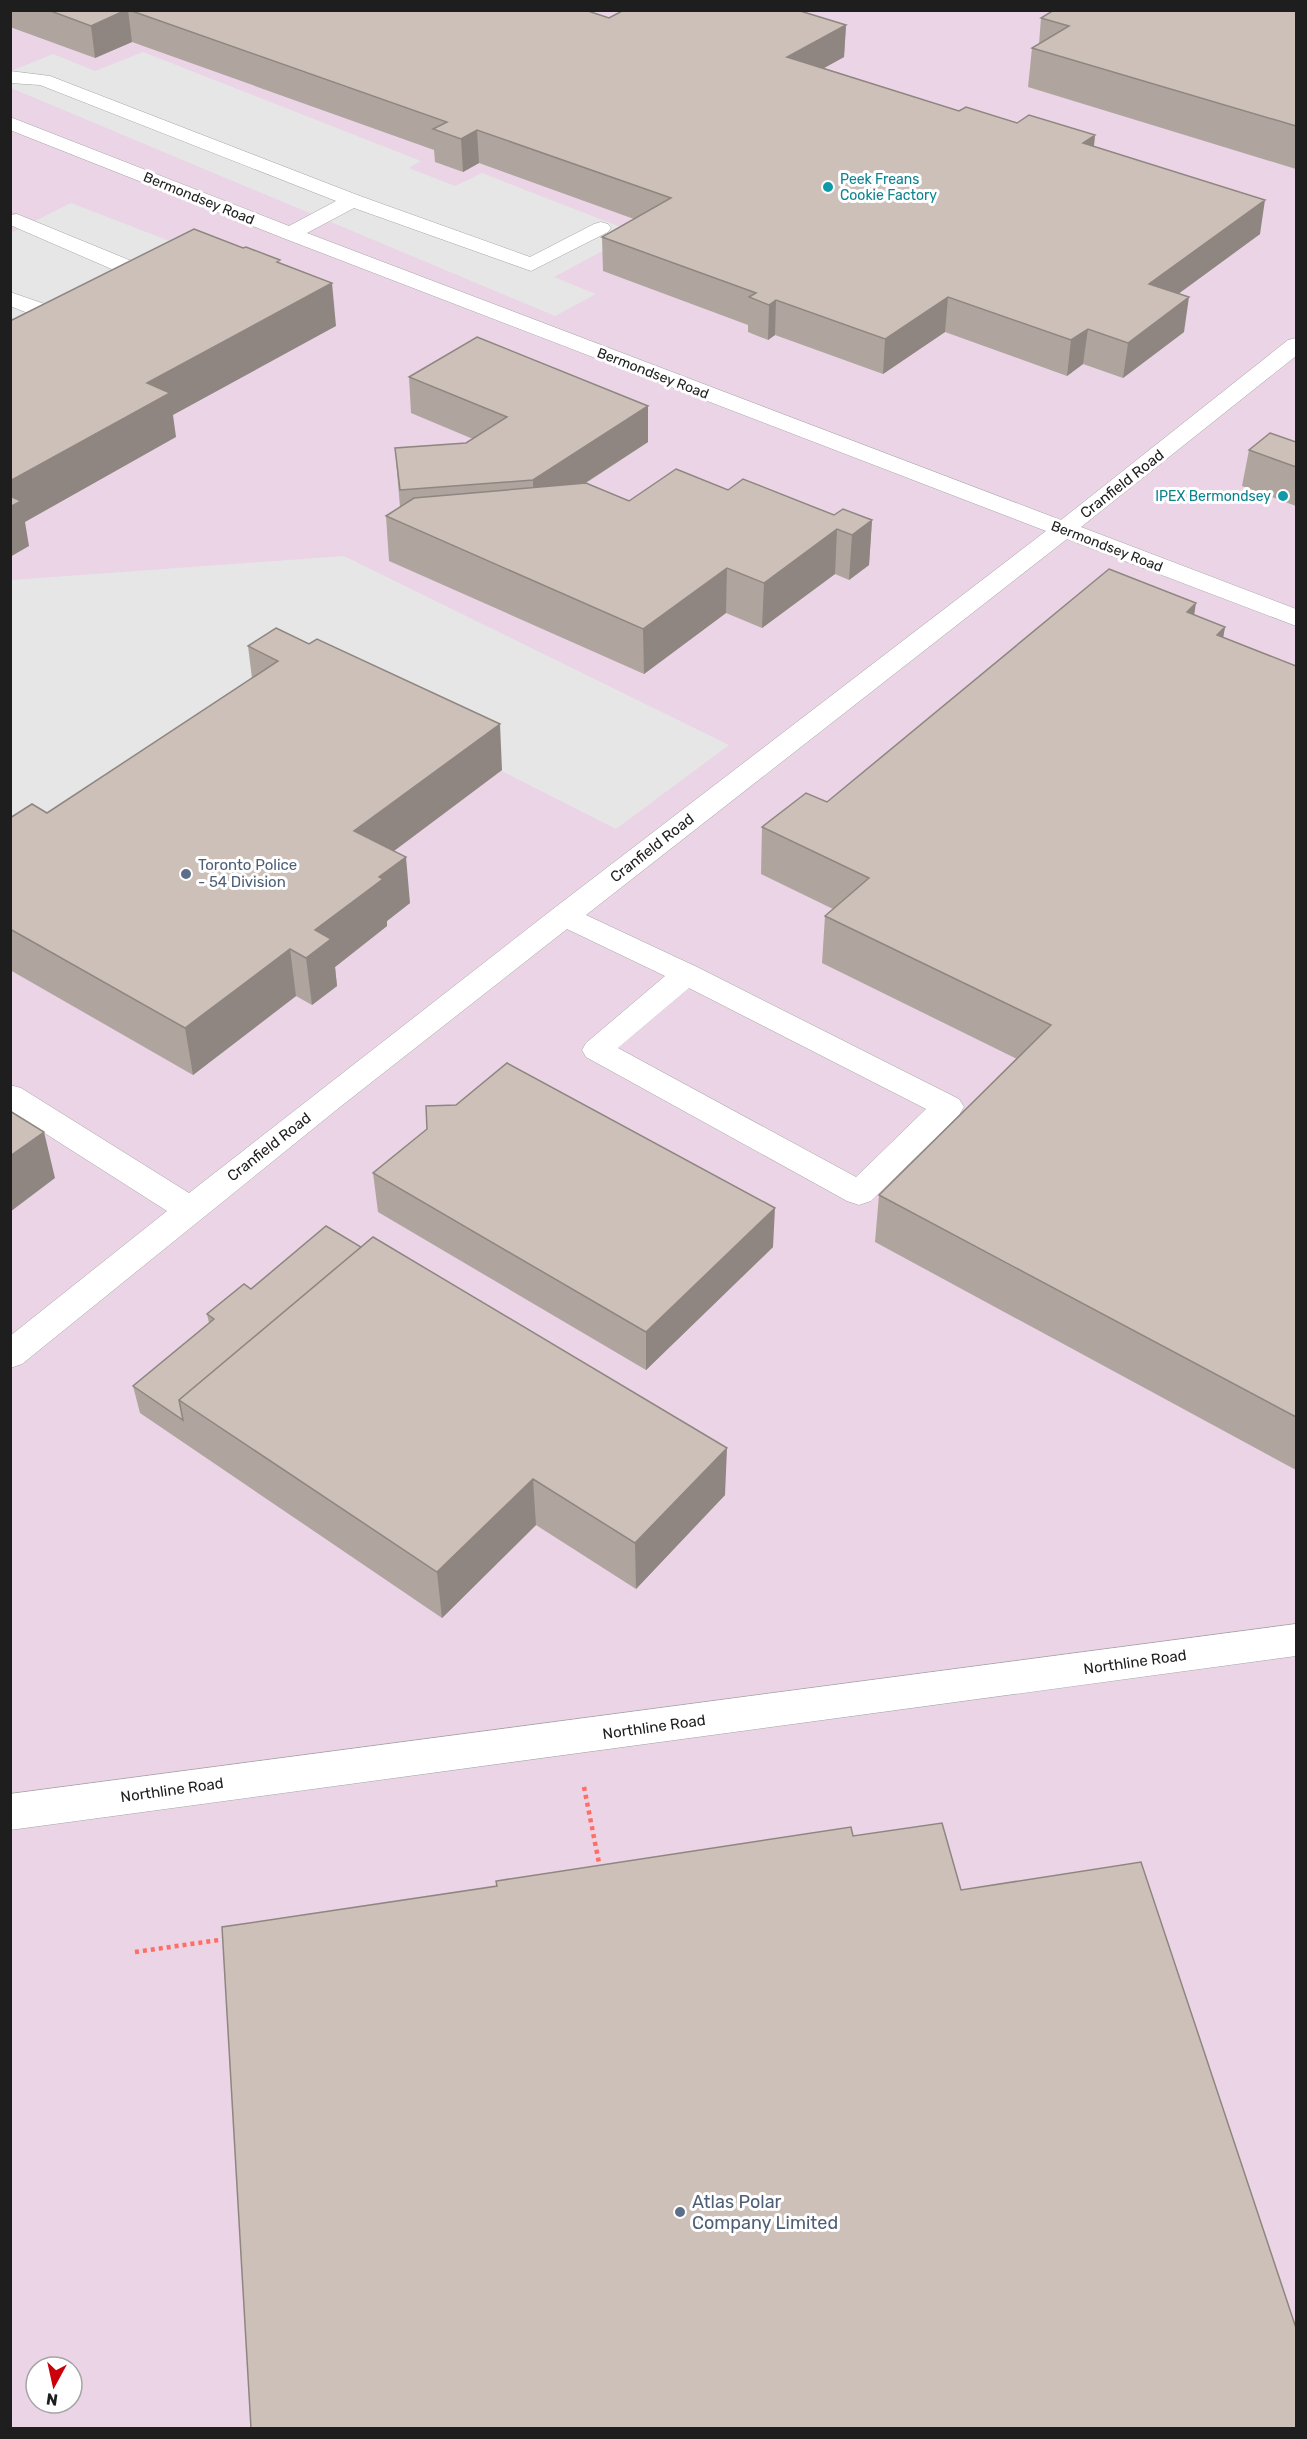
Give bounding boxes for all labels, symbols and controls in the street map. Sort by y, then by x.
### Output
street label: Bermondsey Road [141,168,257,229]
place label: Peek Freans Cookie Factory [840,171,937,204]
marker: Peek Freans Cookie Factory [821,180,835,194]
street label: Bermondsey Road [594,344,711,403]
street label: Cranfield Road [1077,446,1167,522]
place label: IPEX Bermondsey [1155,488,1271,505]
marker: IPEX Bermondsey [1276,489,1290,503]
street label: Bermondsey Road [1048,517,1165,576]
street label: Cranfield Road [607,810,697,886]
place label: Toronto Police - 54 Division [198,856,297,891]
marker: Toronto Police - 54 Division [179,867,193,881]
street label: Cranfield Road [224,1109,314,1185]
street label: Northline Road [1082,1646,1188,1678]
street label: Northline Road [601,1711,707,1743]
street label: Northline Road [119,1774,225,1806]
place label: Atlas Polar Company Limited [692,2191,838,2234]
marker: Atlas Polar Company Limited [673,2205,687,2219]
north arrow [24,2355,84,2415]
text: N [45,2389,59,2410]

